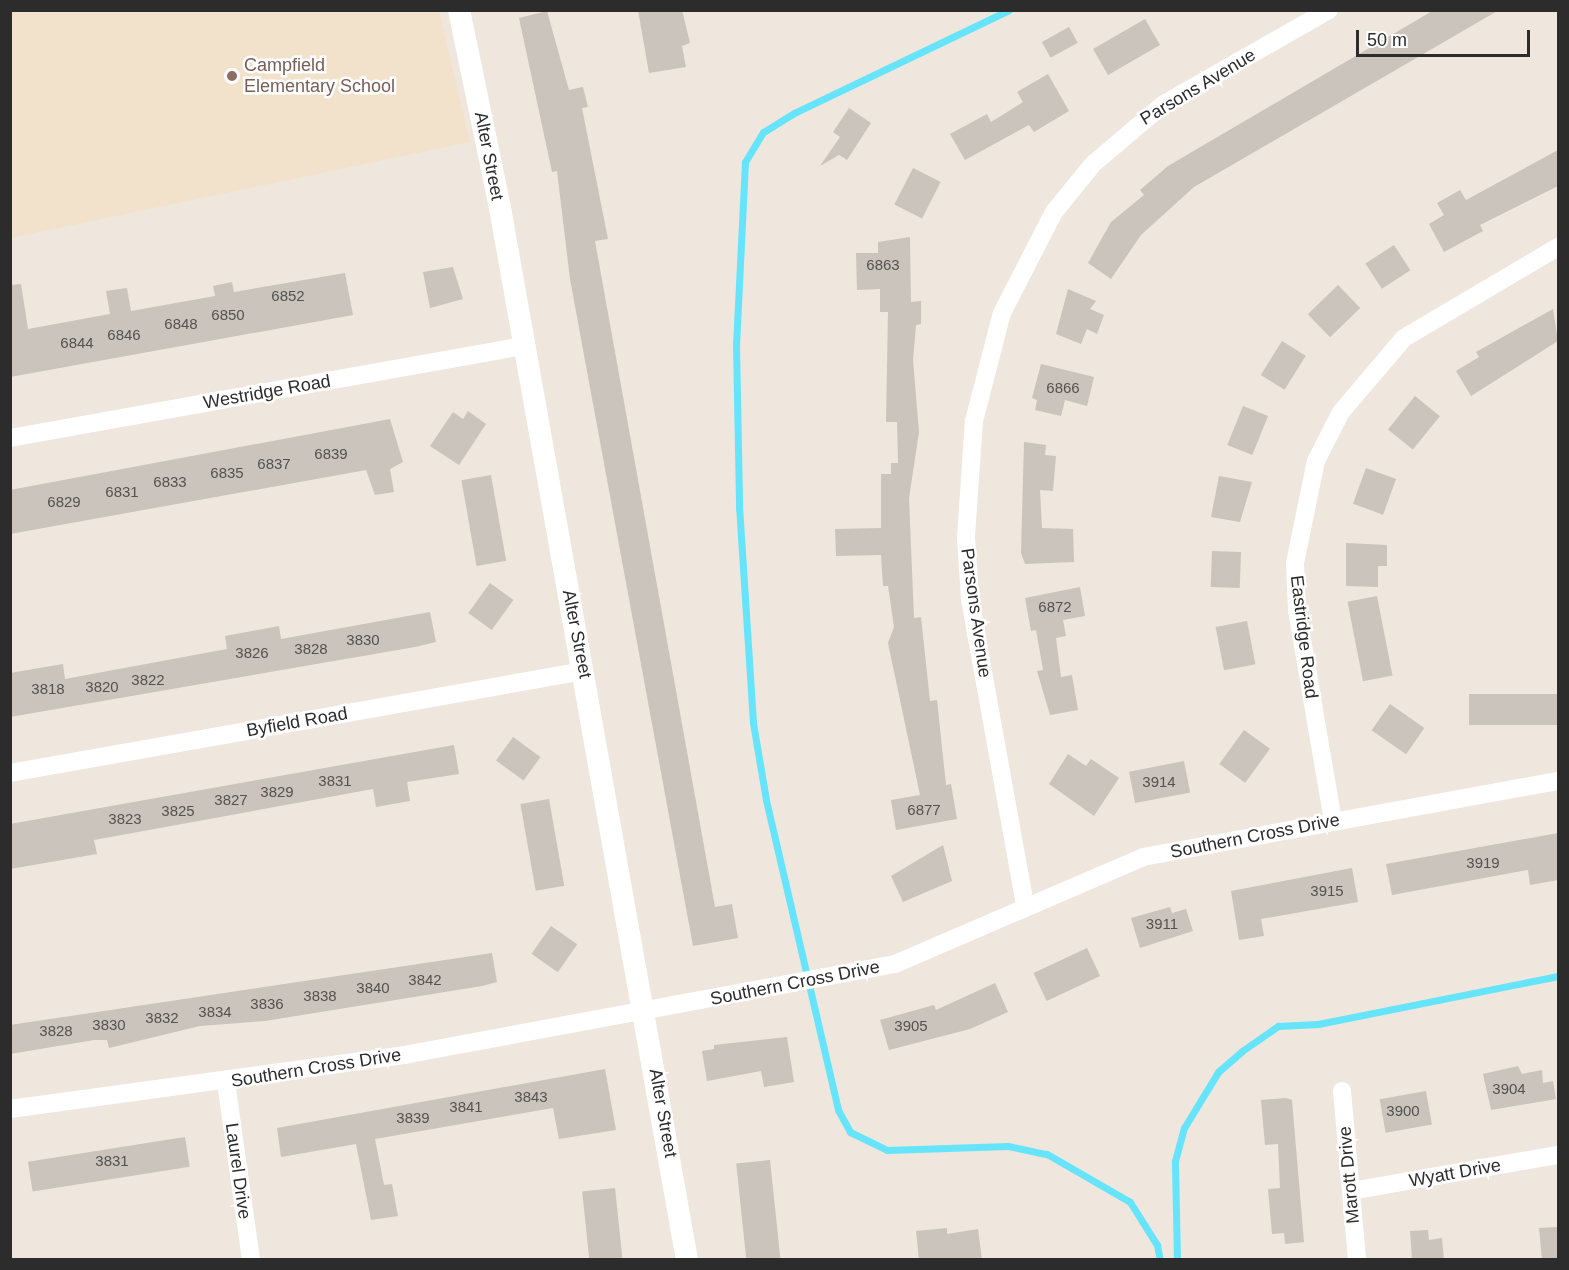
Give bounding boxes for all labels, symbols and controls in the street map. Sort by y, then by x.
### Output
scale bar [1359,18,1533,56]
text: 50 m [1367,30,1407,50]
street label: Parsons Avenue [1136,44,1260,130]
place label: Campfield Elementary School [244,55,395,98]
marker: Campfield Elementary School [225,69,239,83]
street label: Alter Street [470,110,508,202]
house number: 6863 [866,256,900,274]
house number: 6852 [271,287,305,305]
house number: 6850 [211,306,245,324]
house number: 6848 [164,315,198,333]
house number: 6846 [107,326,141,344]
house number: 6844 [60,334,94,352]
street label: Westridge Road [202,370,332,414]
house number: 6866 [1046,379,1080,397]
house number: 6839 [314,445,348,463]
house number: 6837 [257,455,291,473]
house number: 6835 [210,464,244,482]
house number: 6833 [153,473,187,491]
house number: 6831 [105,483,139,501]
house number: 6829 [47,493,81,511]
street label: Parsons Avenue [956,546,996,680]
street label: Eastridge Road [1286,574,1322,700]
street label: Alter Street [558,588,596,680]
house number: 6872 [1038,598,1072,616]
house number: 3830 [346,631,380,649]
house number: 3828 [294,640,328,658]
house number: 3826 [235,644,269,662]
house number: 3822 [131,671,165,689]
house number: 3820 [85,678,119,696]
house number: 3818 [31,680,65,698]
street label: Byfield Road [245,703,349,741]
house number: 3831 [318,772,352,790]
house number: 3914 [1142,773,1176,791]
house number: 3829 [260,783,294,801]
house number: 3827 [214,791,248,809]
house number: 6877 [907,801,941,819]
house number: 3825 [161,802,195,820]
street label: Southern Cross Drive [1168,809,1342,863]
house number: 3823 [108,810,142,828]
house number: 3919 [1466,854,1500,872]
house number: 3915 [1310,882,1344,900]
house number: 3911 [1146,915,1178,933]
street label: Southern Cross Drive [708,956,882,1010]
house number: 3842 [408,971,442,989]
house number: 3840 [356,979,390,997]
house number: 3838 [303,987,337,1005]
house number: 3836 [250,995,284,1013]
house number: 3834 [198,1003,232,1021]
house number: 3832 [145,1009,179,1027]
house number: 3830 [92,1016,126,1034]
house number: 3905 [894,1017,928,1035]
house number: 3828 [39,1022,73,1040]
street label: Southern Cross Drive [229,1044,403,1092]
street label: Alter Street [645,1067,681,1159]
house number: 3904 [1492,1080,1526,1098]
house number: 3843 [514,1088,548,1106]
house number: 3841 [449,1098,483,1116]
house number: 3900 [1386,1102,1420,1120]
house number: 3839 [396,1109,430,1127]
street label: Laurel Drive [221,1121,255,1221]
street label: Marott Drive [1334,1125,1364,1225]
house number: 3831 [95,1152,129,1170]
street label: Wyatt Drive [1407,1154,1503,1192]

